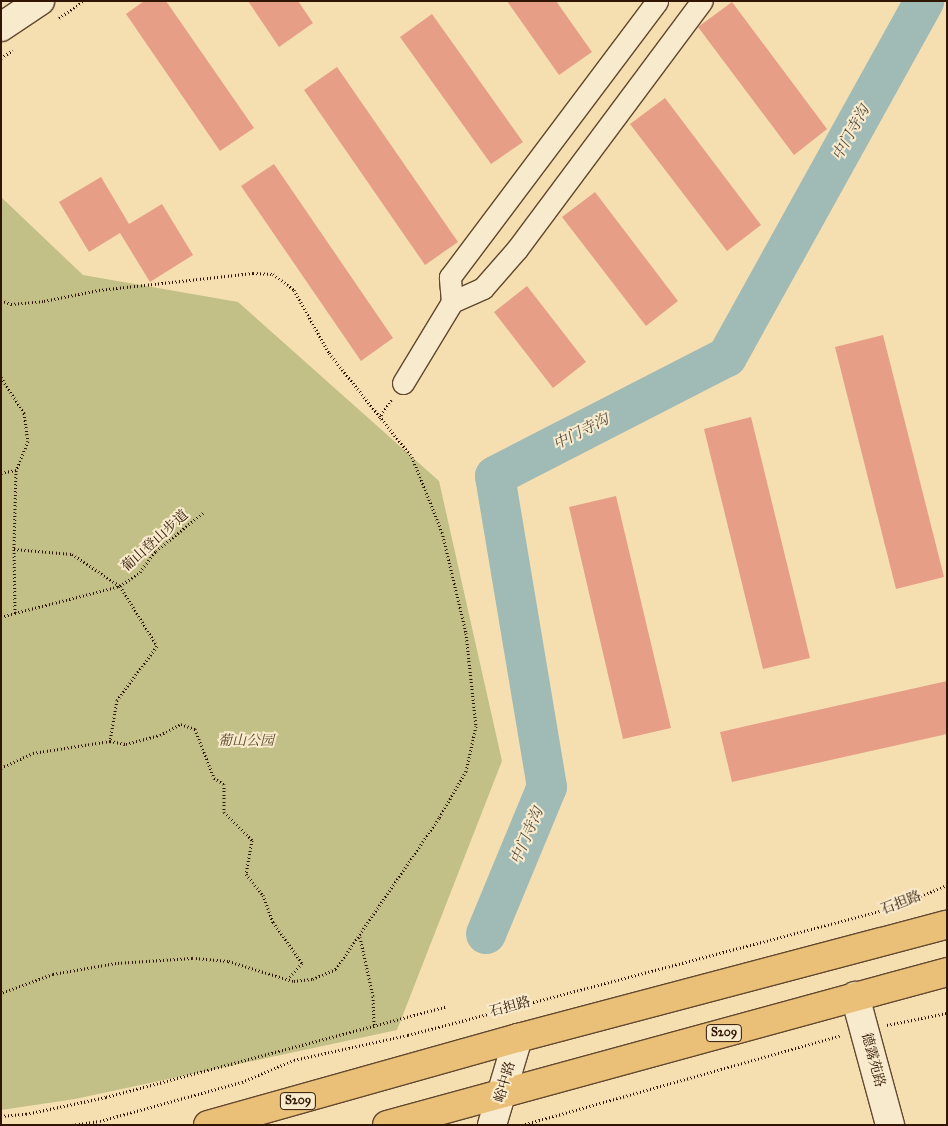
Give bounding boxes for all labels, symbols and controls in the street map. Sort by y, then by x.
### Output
water label: 中门寺沟 [829,102,873,164]
water label: 中门寺沟 [550,410,612,454]
street label: 葡山登山步道 [118,507,192,575]
park label: 葡山公园 [218,733,274,749]
water label: 中门寺沟 [507,805,547,867]
street label: 石担路 [878,888,924,918]
street label: 石担路 [488,993,532,1021]
road number: S209 [705,1024,743,1042]
street label: 德露苑路 [858,1031,888,1089]
street label: 峪中路 [491,1059,519,1105]
road number: S209 [279,1092,317,1110]

